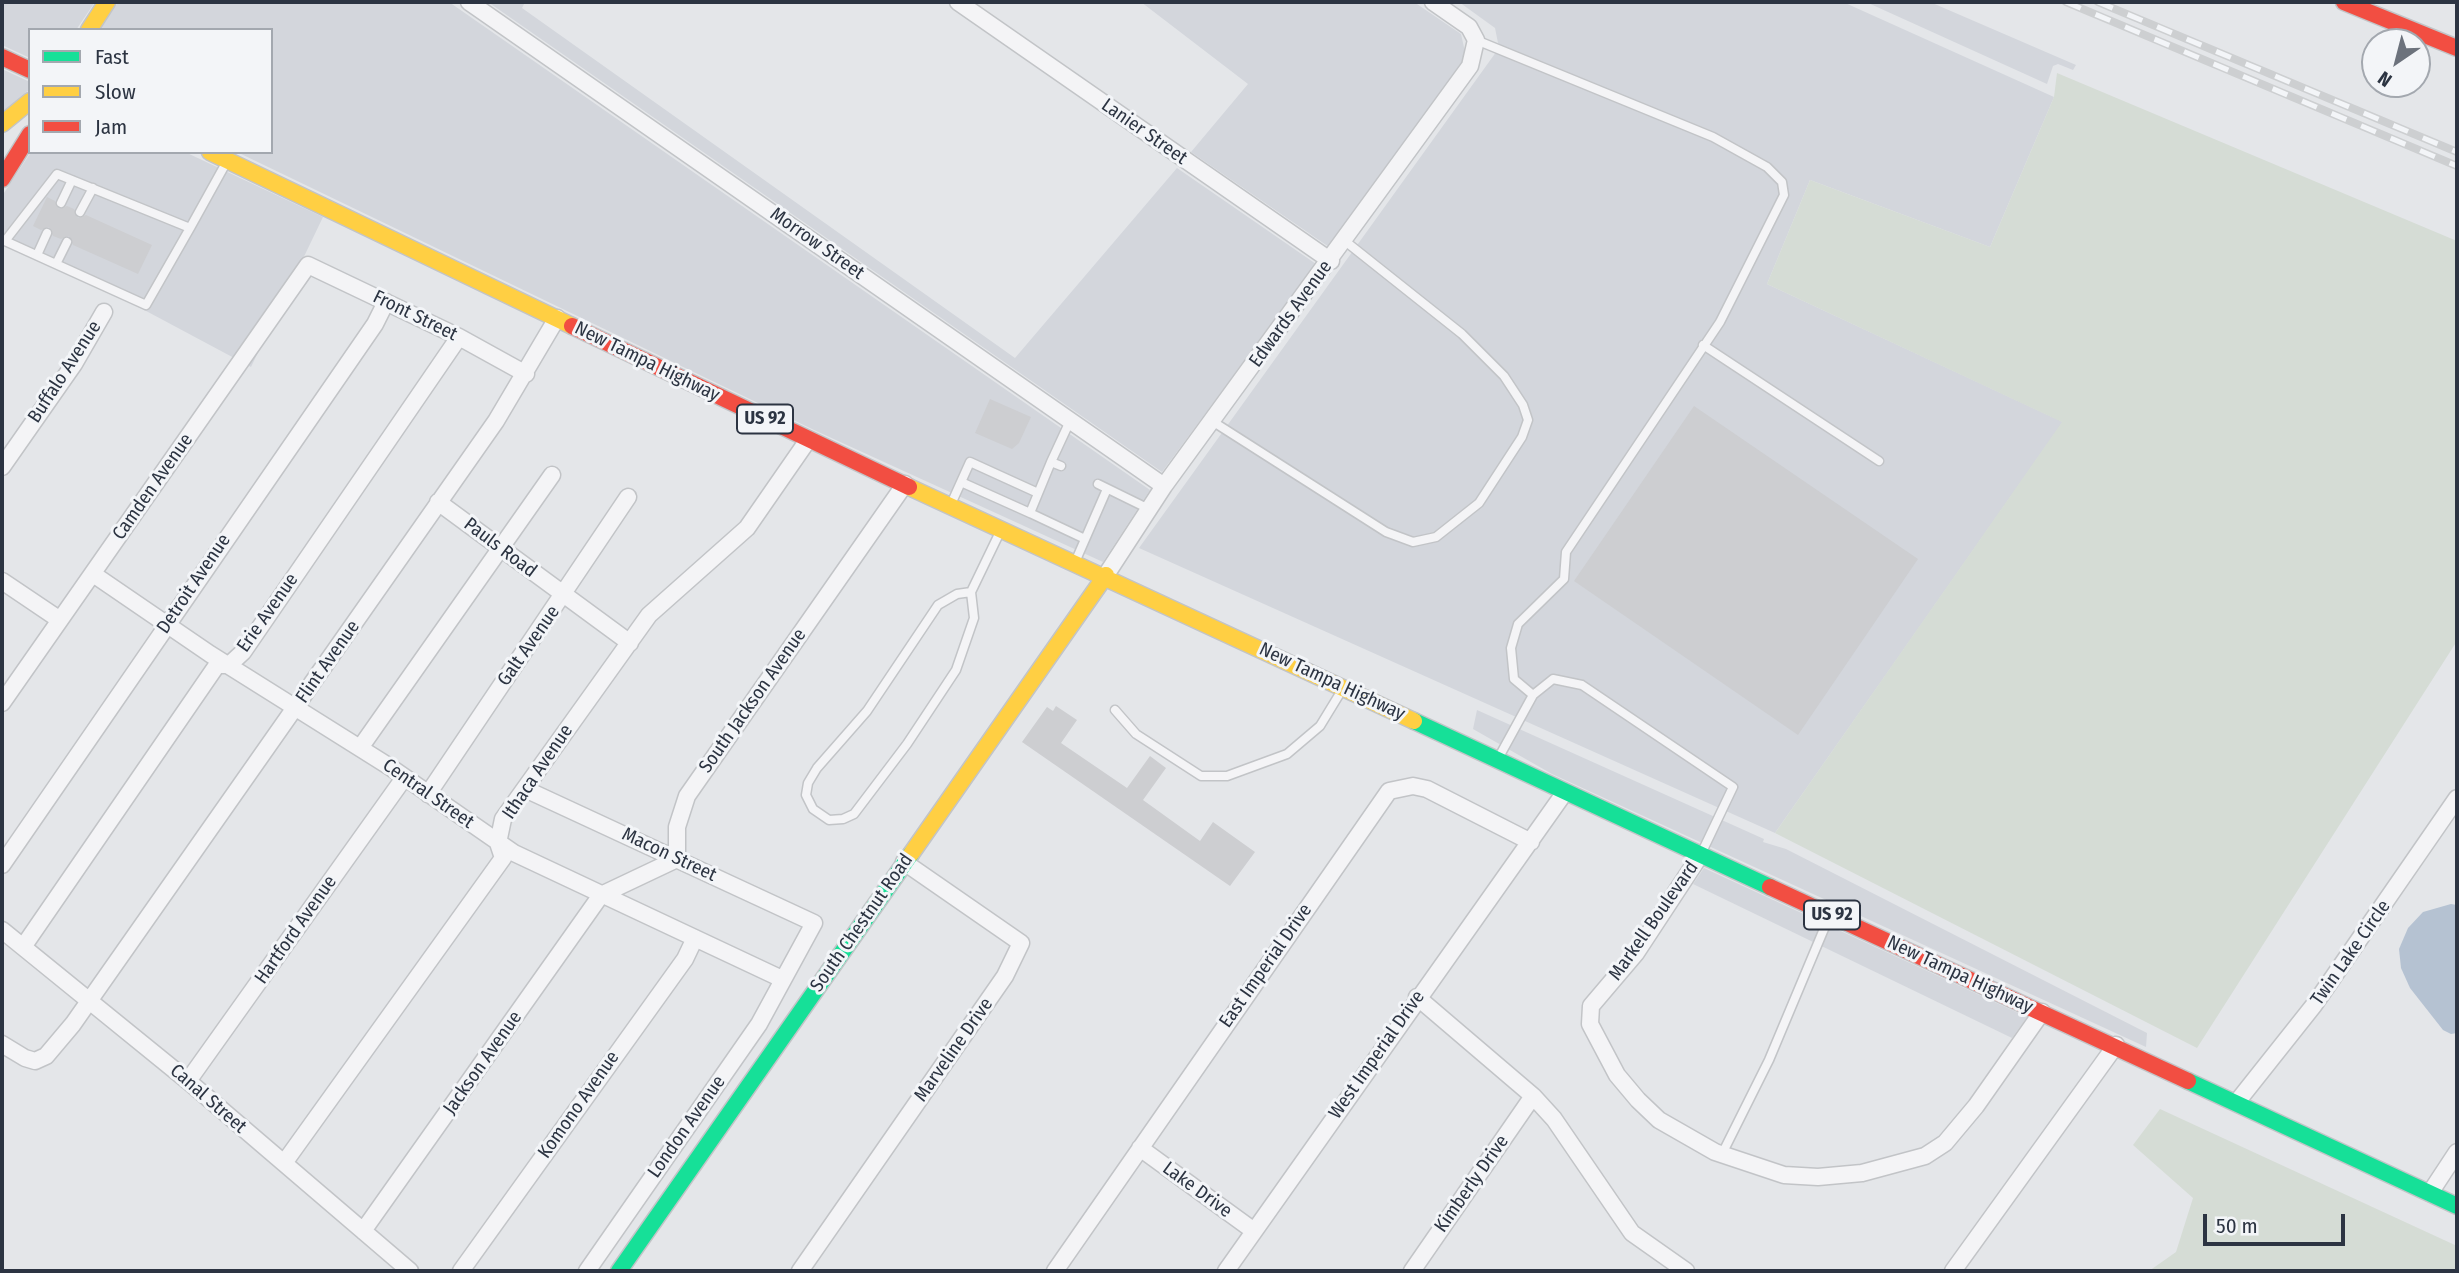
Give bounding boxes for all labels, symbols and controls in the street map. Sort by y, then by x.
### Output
legend [28,28,273,154]
north arrow [2361,28,2431,98]
text: Fast [95,44,129,70]
text: N [2374,66,2396,92]
text: Slow [95,79,136,105]
street label: Lanier Street [1097,94,1191,170]
text: Jam [95,114,127,140]
street label: Morrow Street [765,203,869,285]
street label: Edwards Avenue [1245,256,1337,372]
street label: Front Street [369,286,461,346]
street label: Buffalo Avenue [24,317,106,427]
street label: New Tampa Highway [571,317,723,407]
road number: US 92 [737,404,793,433]
street label: Camden Avenue [108,429,198,545]
street label: Pauls Road [459,513,541,583]
street label: Detroit Avenue [152,530,236,638]
street label: Erie Avenue [233,569,303,657]
street label: Galt Avenue [493,601,565,691]
street label: Flint Avenue [291,616,365,708]
street label: South Jackson Avenue [695,624,811,778]
street label: New Tampa Highway [1255,638,1409,726]
street label: Ithaca Avenue [498,720,578,824]
street label: Central Street [378,754,478,834]
street label: Macon Street [618,823,720,887]
street label: South Chestnut Road [806,850,918,996]
street label: Markell Boulevard [1604,857,1704,985]
street label: Hartford Avenue [250,871,342,989]
street label: Twin Lake Circle [2306,896,2396,1010]
street label: East Imperial Drive [1215,900,1317,1032]
road number: US 92 [1804,900,1860,930]
street label: New Tampa Highway [1883,931,2037,1019]
street label: West Imperial Drive [1324,986,1430,1124]
street label: Marveline Drive [910,994,998,1106]
street label: Jackson Avenue [439,1007,527,1119]
street label: Komono Avenue [534,1047,624,1163]
street label: Canal Street [165,1060,251,1138]
street label: London Avenue [643,1071,731,1183]
street label: Kimberly Drive [1430,1131,1514,1237]
street label: Lake Drive [1158,1157,1236,1223]
scale bar [2207,1200,2349,1244]
text: 50 m [2216,1213,2258,1239]

